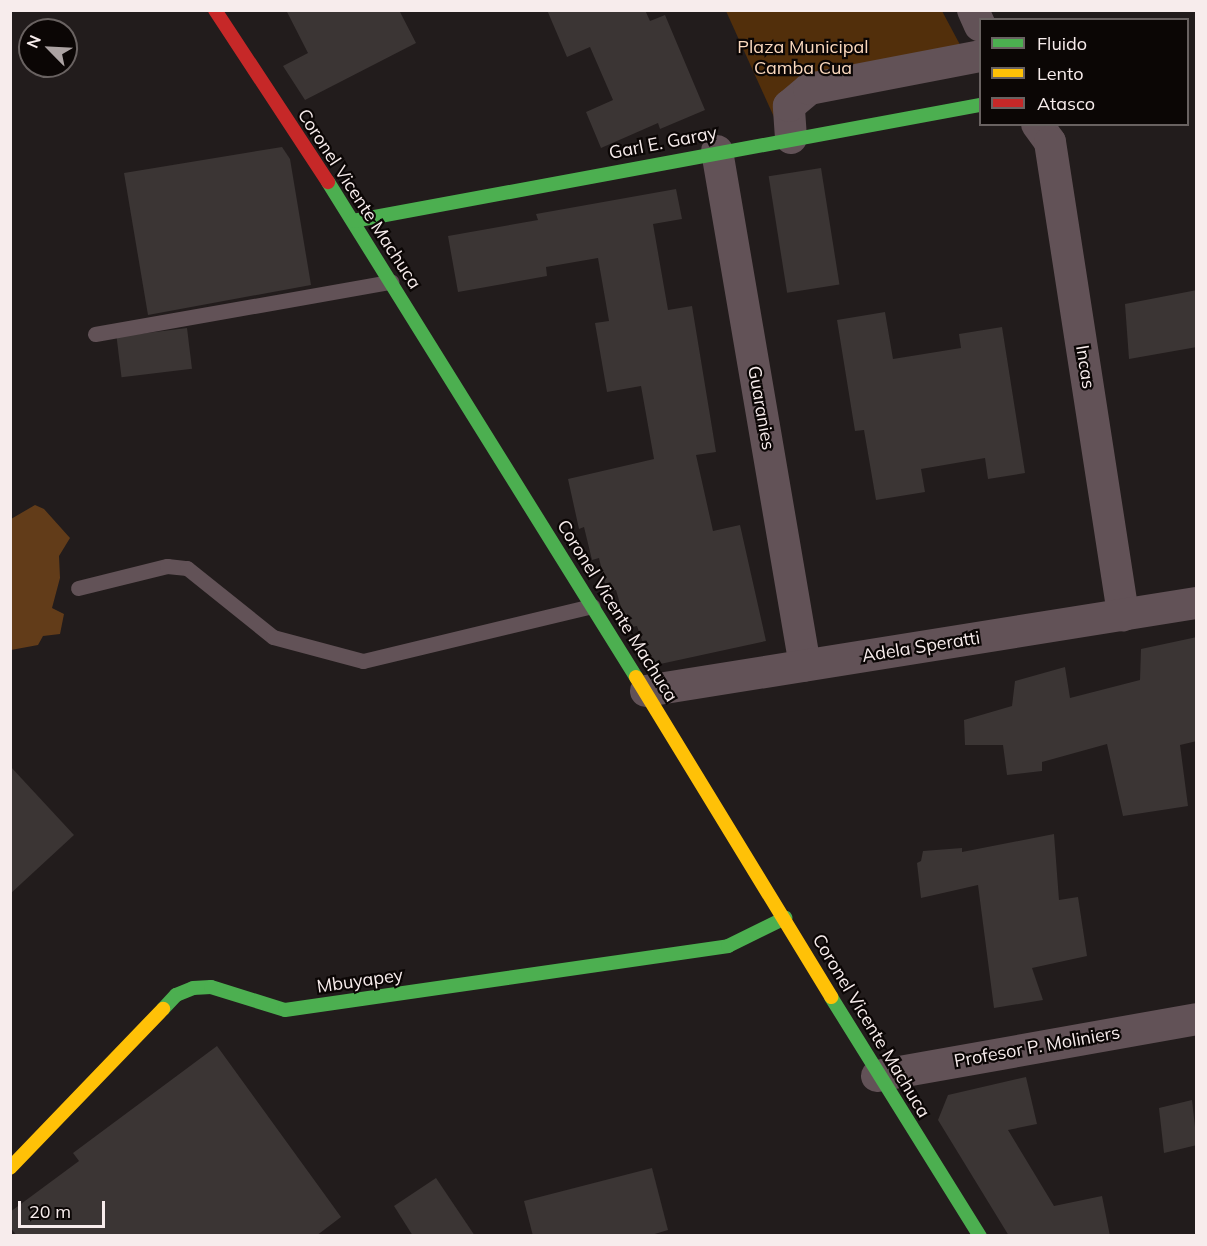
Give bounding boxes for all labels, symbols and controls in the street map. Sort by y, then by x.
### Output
north arrow [18,18,78,78]
legend [979,18,1189,126]
text: N [22,32,45,51]
text: Fluido [1037,32,1087,55]
park label: Plaza Municipal Camba Cua [737,37,869,80]
text: Lento [1037,62,1084,85]
text: Atasco [1037,92,1095,115]
street label: Coronel Vicente Machuca [293,105,425,293]
street label: Garl E. Garay [607,122,719,164]
street label: Incas [1071,344,1099,390]
street label: Guaranies [743,364,779,452]
street label: Coronel Vicente Machuca [552,516,682,706]
street label: Adela Speratti [860,627,982,667]
street label: Coronel Vicente Machuca [808,930,934,1122]
street label: Mbuyapey [315,964,405,998]
street label: Profesor P. Moliniers [952,1022,1122,1072]
scale bar [21,1189,108,1227]
text: 20 m [29,1200,71,1223]

